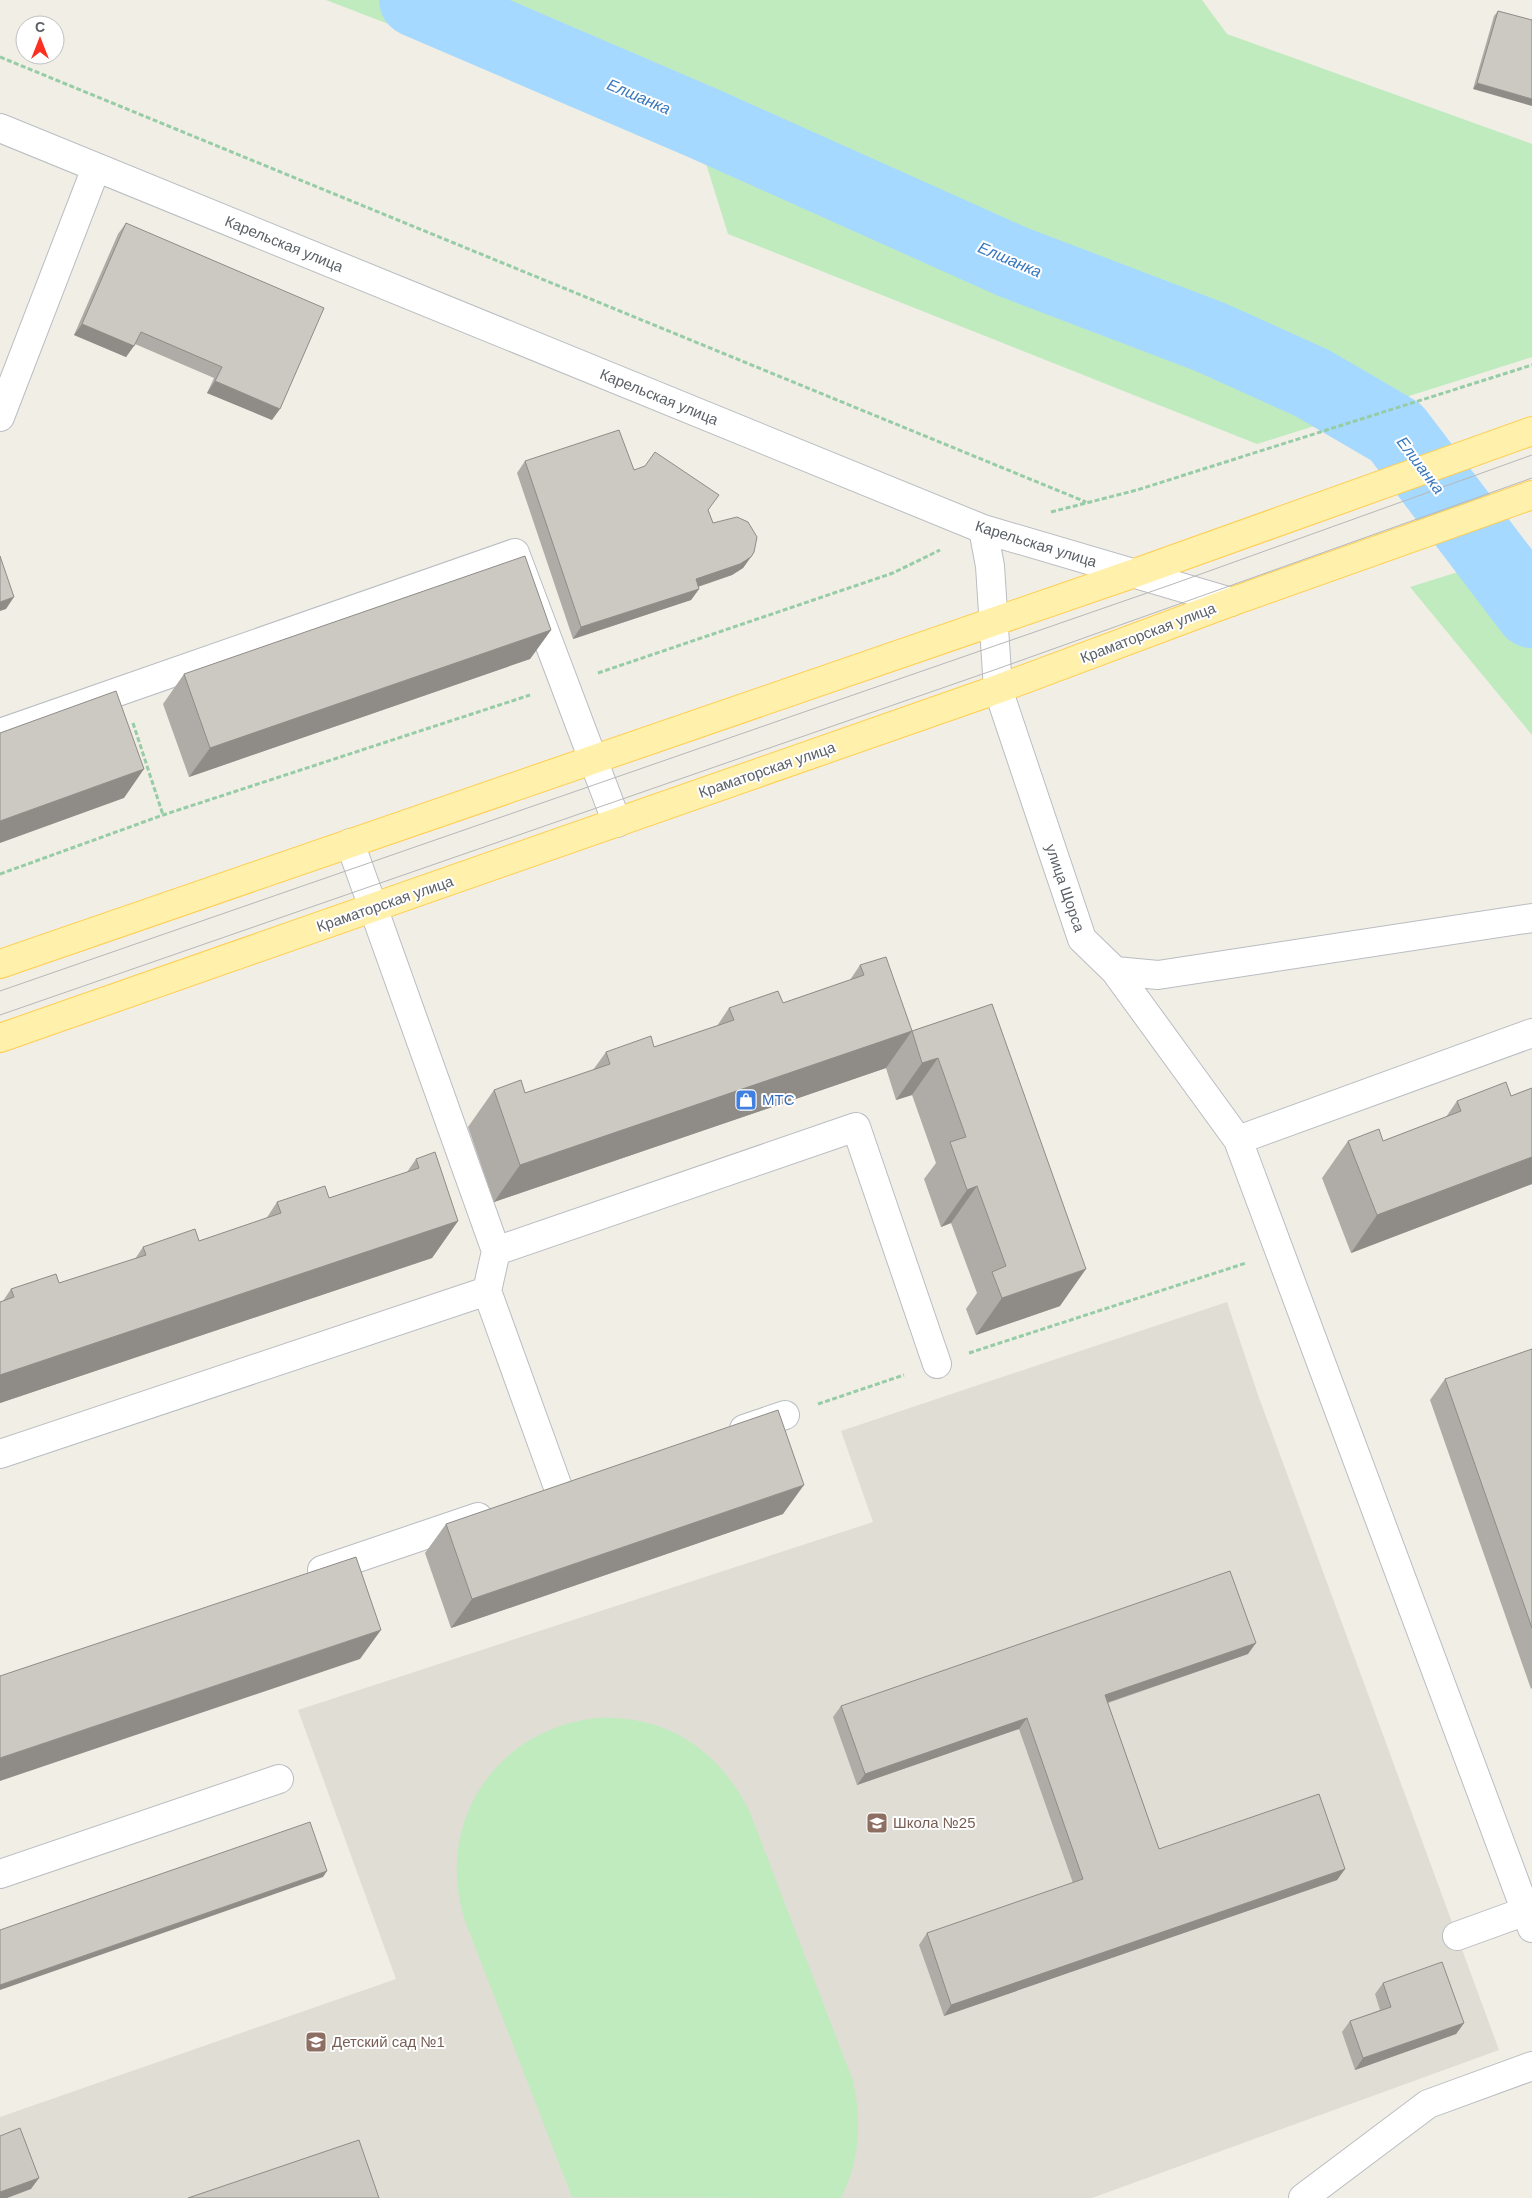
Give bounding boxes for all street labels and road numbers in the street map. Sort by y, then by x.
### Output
street label: Карельская улица [223,212,346,275]
street label: Карельская улица [598,365,721,428]
street label: Карельская улица [973,517,1100,570]
street label: Краматорская улица [1078,599,1218,666]
street label: Краматорская улица [696,738,838,801]
street label: улица Щорса [1042,842,1089,935]
street label: Краматорская улица [314,872,456,935]

